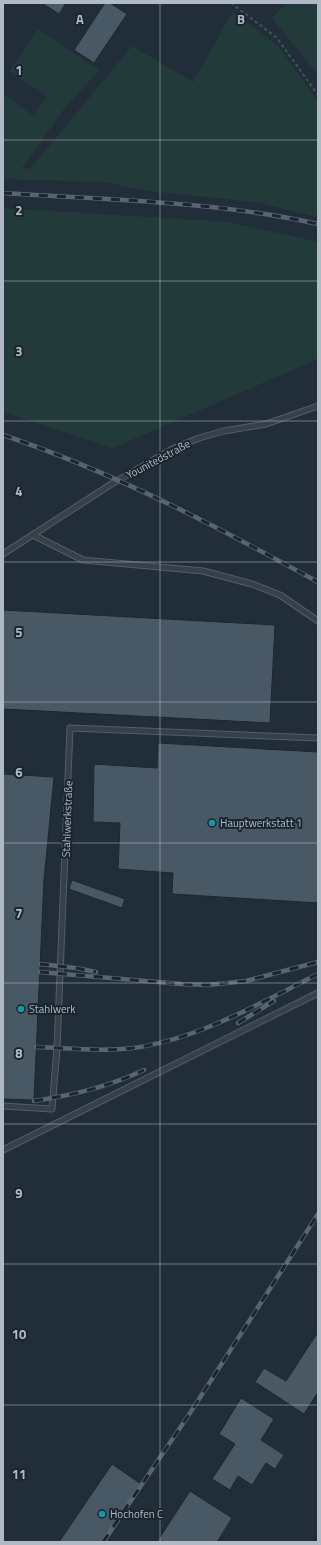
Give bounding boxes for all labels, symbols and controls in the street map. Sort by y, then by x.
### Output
text: A [76,9,84,29]
text: B [237,9,245,29]
text: 1 [15,60,23,80]
text: 2 [15,200,23,220]
text: 3 [15,341,23,361]
street label: Younitedstraße [123,435,193,483]
text: 4 [15,481,23,501]
text: 5 [15,622,23,642]
text: 6 [15,762,23,782]
street label: Stahlwerkstraße [58,780,76,858]
place label: Hauptwerkstatt 1 [220,815,302,831]
marker: Hauptwerkstatt 1 [207,818,217,828]
text: 7 [15,903,23,923]
place label: Stahlwerk [29,1001,76,1017]
marker: Stahlwerk [16,1004,26,1014]
text: 8 [15,1043,23,1063]
text: 9 [15,1183,23,1203]
text: 10 [12,1324,26,1344]
text: 11 [12,1464,26,1484]
place label: Hochofen C [110,1506,163,1522]
marker: Hochofen C [97,1509,107,1519]

